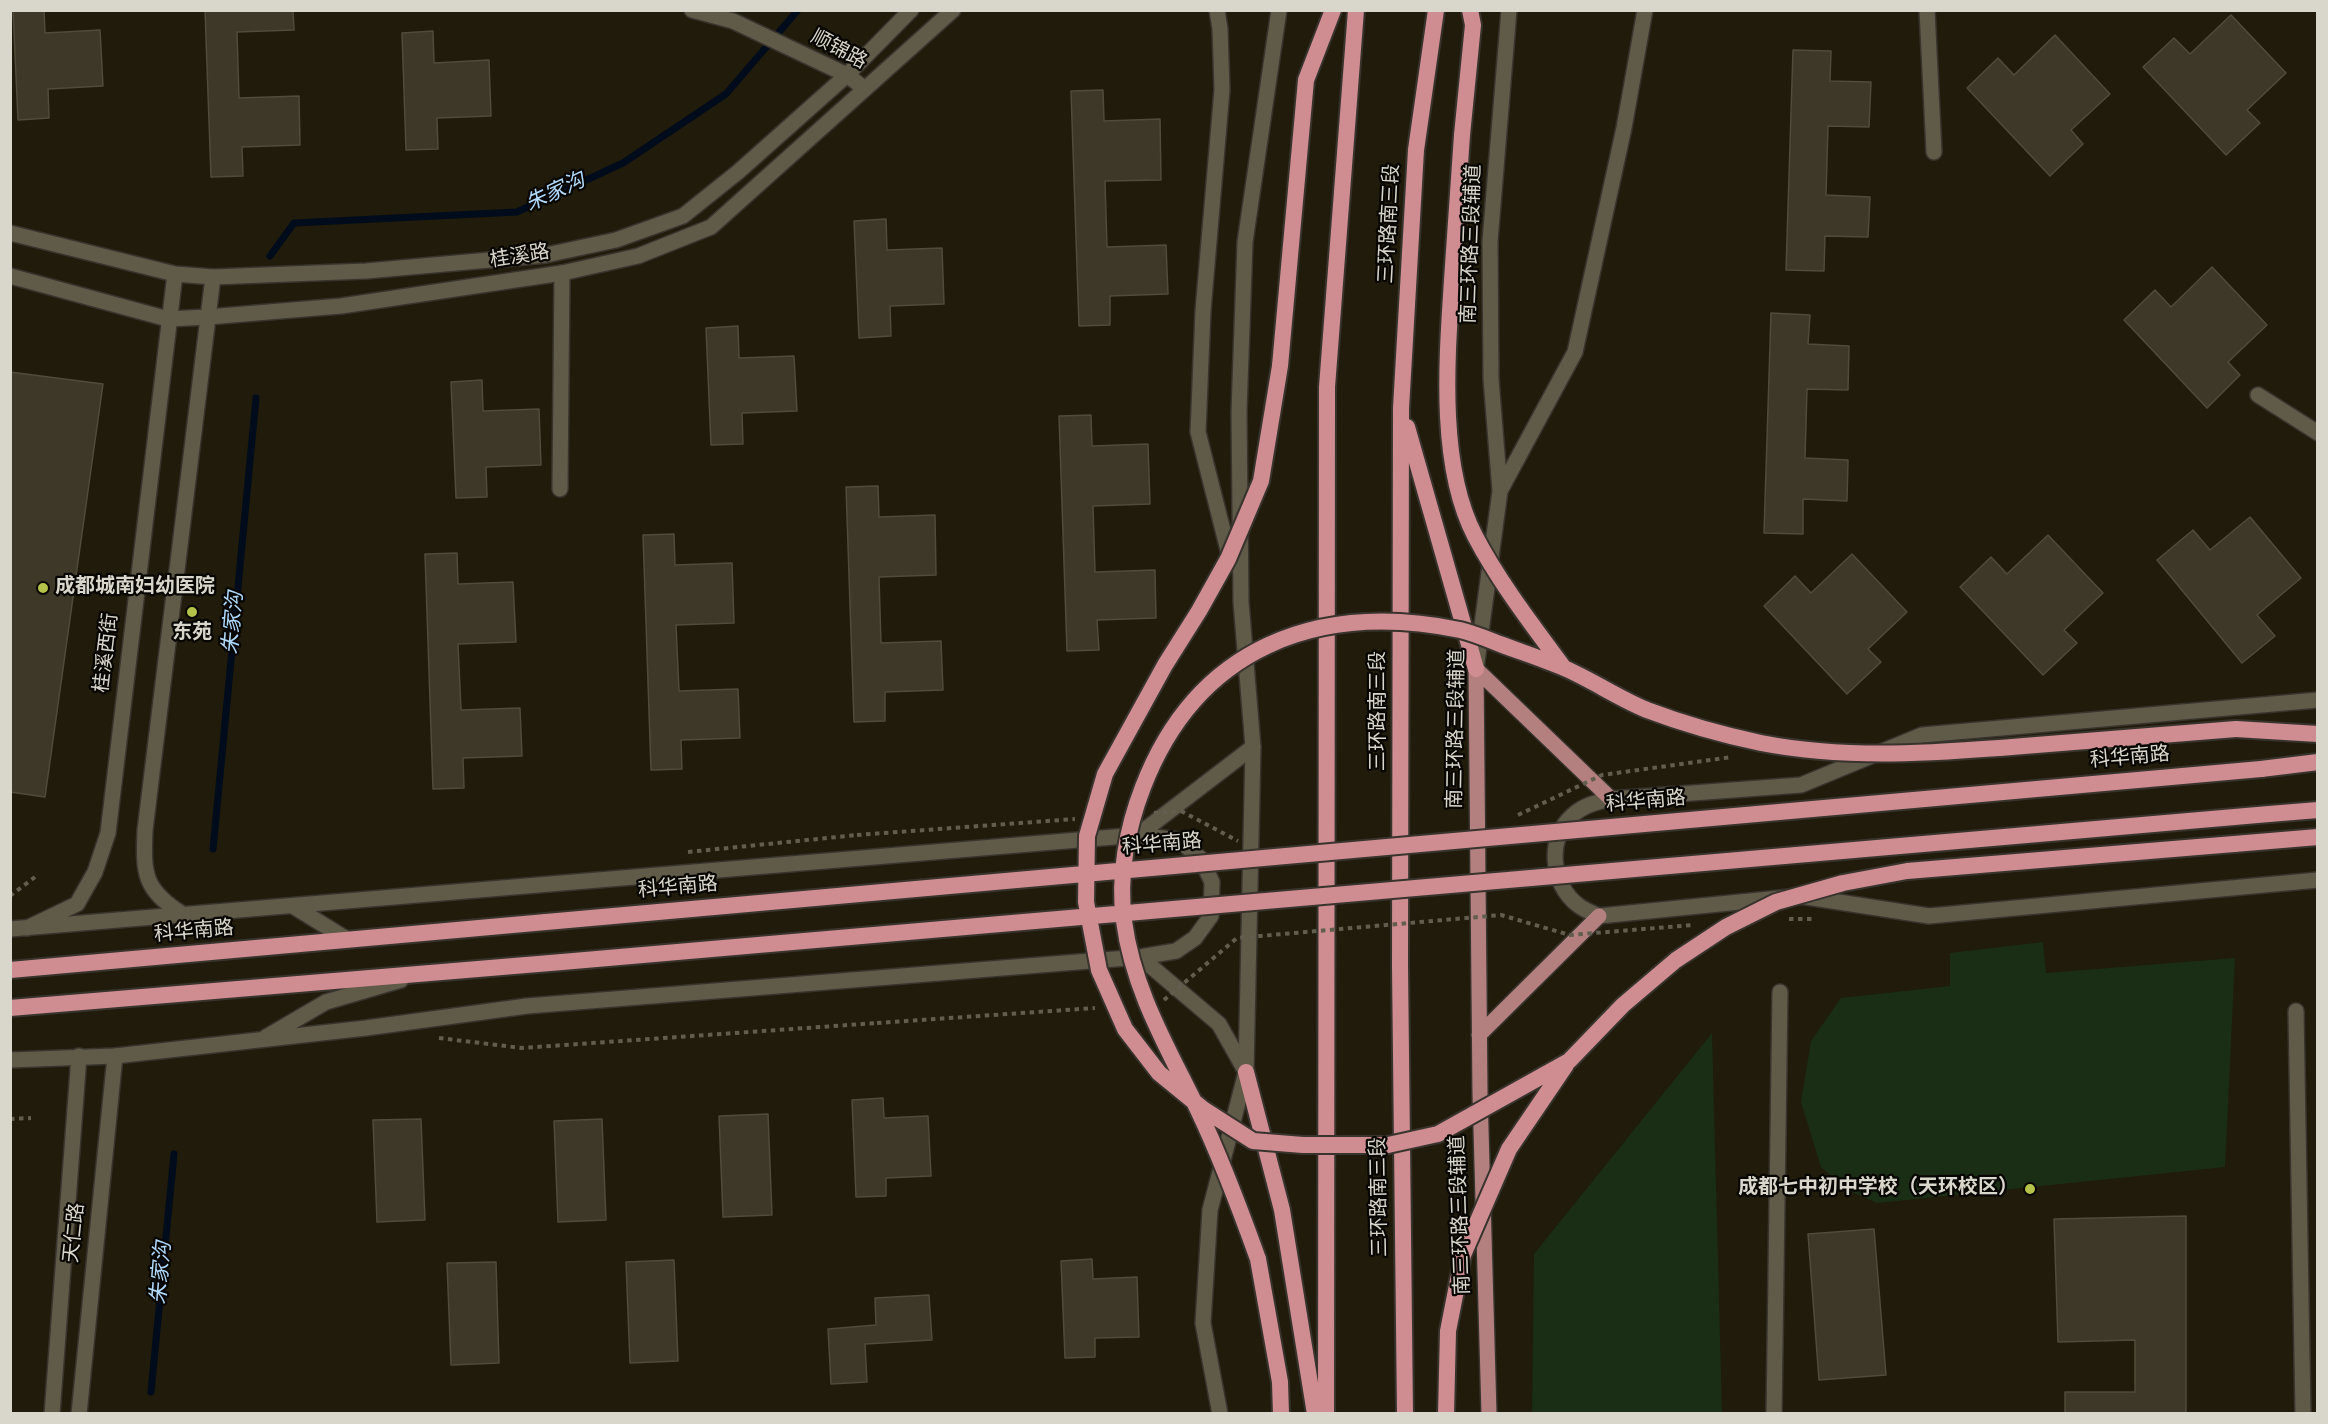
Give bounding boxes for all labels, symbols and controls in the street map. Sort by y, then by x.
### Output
street label: 顺锦路 [806,26,870,76]
street label: 三环路南三段 [1376,163,1406,285]
street label: 南三环路三段辅道 [1458,164,1488,324]
water label: 朱家沟 [522,169,590,219]
street label: 桂溪路 [488,241,552,275]
place label: 成都城南妇幼医院 [55,576,215,600]
marker: 成都城南妇幼医院 [36,581,50,595]
water label: 朱家沟 [220,591,250,655]
marker: 东苑 [185,605,199,619]
street label: 桂溪西街 [91,612,125,694]
place label: 东苑 [172,622,212,646]
street label: 南三环路三段辅道 [1445,649,1471,809]
street label: 三环路南三段 [1368,651,1392,771]
street label: 科华南路 [2089,744,2171,774]
street label: 科华南路 [1605,788,1687,818]
street label: 科华南路 [1121,831,1203,861]
street label: 科华南路 [637,874,719,904]
street label: 科华南路 [153,918,235,948]
street label: 南三环路三段辅道 [1447,1135,1477,1295]
street label: 三环路南三段 [1368,1137,1394,1257]
place label: 成都七中初中学校（天环校区） [1738,1177,2018,1201]
marker: 成都七中初中学校（天环校区） [2023,1182,2037,1196]
street label: 天仁路 [61,1202,91,1264]
water label: 朱家沟 [148,1241,178,1305]

